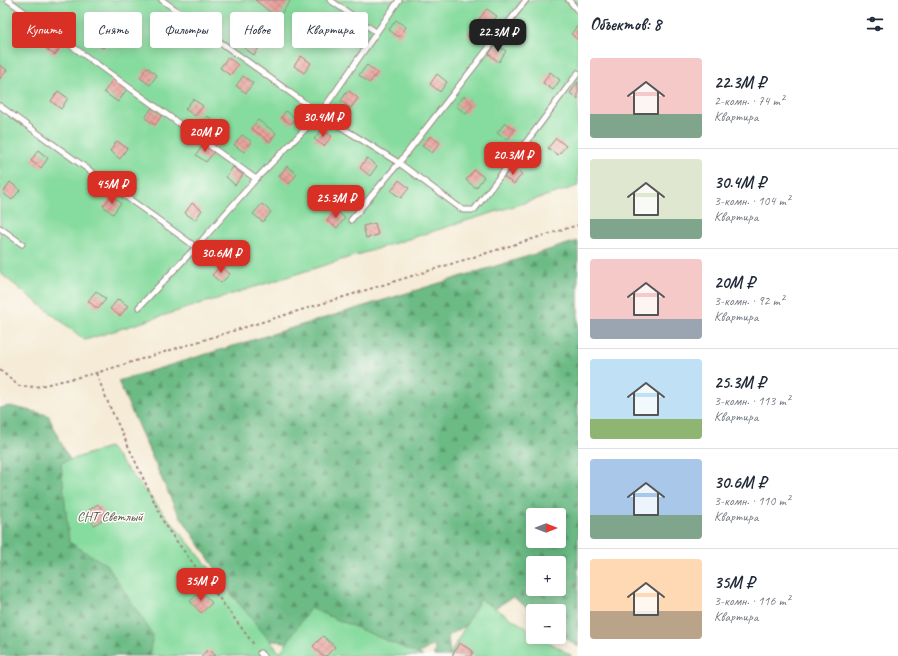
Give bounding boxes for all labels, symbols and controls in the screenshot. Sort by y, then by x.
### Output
chip: Купить [12,12,76,48]
chip: Снять [84,12,142,48]
chip: Фильтры [150,12,222,48]
chip: Новое [230,12,284,48]
chip: Квартира [292,12,368,48]
icon: filters [864,13,886,35]
text: Объектов: 8 [590,14,661,35]
pin: 22.3M ₽ [461,19,535,53]
text: 22.3M ₽ [478,24,518,40]
text: 22.3M ₽ [714,72,766,93]
icon: home [622,74,670,122]
text: 2-комн. · 74 m² [714,93,784,109]
pin: 30.4M ₽ [286,104,360,138]
text: 30.4M ₽ [303,109,343,125]
text: Квартира [714,109,758,125]
pin: 20M ₽ [177,119,233,153]
text: 20M ₽ [189,124,221,140]
pin: 20.3M ₽ [476,142,550,176]
text: 20.3M ₽ [493,147,533,163]
pin: 45M ₽ [84,171,140,205]
text: 30.4M ₽ [714,172,766,193]
icon: home [622,175,670,223]
text: 45M ₽ [97,176,127,192]
pin: 25.3M ₽ [299,185,373,219]
text: 25.3M ₽ [316,190,356,206]
text: 3-комн. · 104 m² [714,193,790,209]
text: Квартира [714,209,758,225]
pin: 30.6M ₽ [184,240,258,274]
text: 30.6M ₽ [201,245,241,261]
text: 20M ₽ [714,272,755,293]
icon: home [622,275,670,323]
text: 3-комн. · 92 m² [714,293,784,309]
text: Квартира [714,309,758,325]
text: 25.3M ₽ [714,372,765,393]
icon: home [622,375,670,423]
text: 3-комн. · 113 m² [714,393,790,409]
text: Квартира [714,409,758,425]
text: 30.6M ₽ [714,472,766,493]
icon: home [622,475,670,523]
text: 3-комн. · 110 m² [714,493,790,509]
park label: СНТ Светлый [77,508,144,525]
north arrow [526,508,566,548]
map controls [526,508,566,644]
text: Квартира [714,509,758,525]
button: + [526,556,566,596]
pin: 35M ₽ [173,568,229,602]
text: 35M ₽ [714,572,754,593]
text: 35M ₽ [186,573,216,589]
icon: home [622,575,670,623]
text: 3-комн. · 116 m² [714,593,790,609]
button: − [526,604,566,644]
text: Квартира [714,609,758,625]

